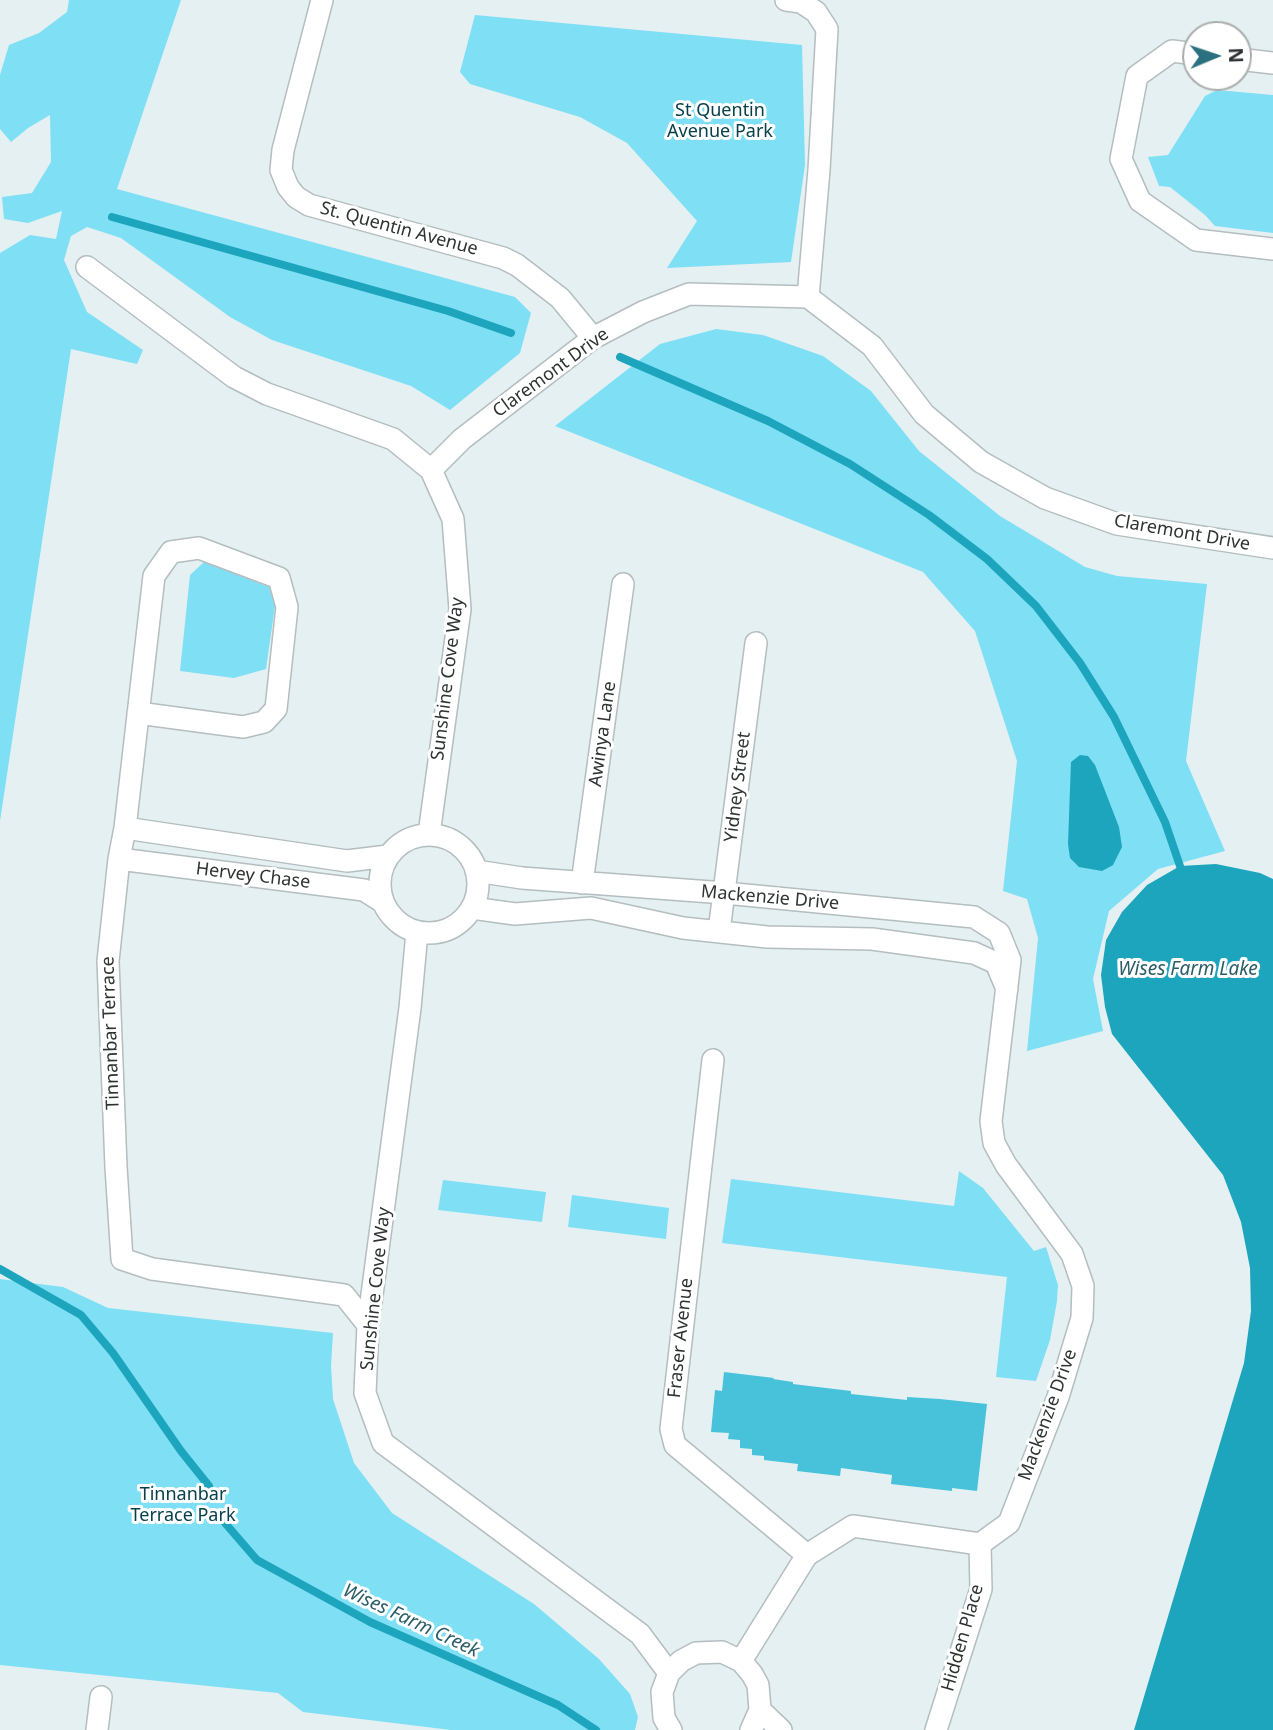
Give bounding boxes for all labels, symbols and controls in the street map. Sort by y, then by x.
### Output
north arrow [1182,21,1252,91]
text: N [1223,47,1249,64]
park label: St Quentin Avenue Park [667,100,773,142]
street label: St. Quentin Avenue [318,198,480,260]
street label: Claremont Drive [489,324,613,422]
street label: Claremont Drive [1112,510,1252,556]
street label: Sunshine Cove Way [427,596,469,762]
street label: Awinya Lane [585,680,621,788]
street label: Yidney Street [721,731,755,843]
street label: Hervey Chase [195,858,311,894]
street label: Mackenzie Drive [700,881,840,915]
street label: Tinnanbar Terrace [98,956,124,1110]
water label: Wises Farm Lake [1118,959,1258,981]
street label: Sunshine Cove Way [357,1206,395,1372]
street label: Fraser Avenue [664,1277,698,1399]
street label: Mackenzie Drive [1014,1346,1082,1484]
park label: Tinnanbar Terrace Park [130,1484,236,1526]
water label: Wises Farm Creek [339,1579,483,1663]
street label: Hidden Place [937,1582,989,1694]

